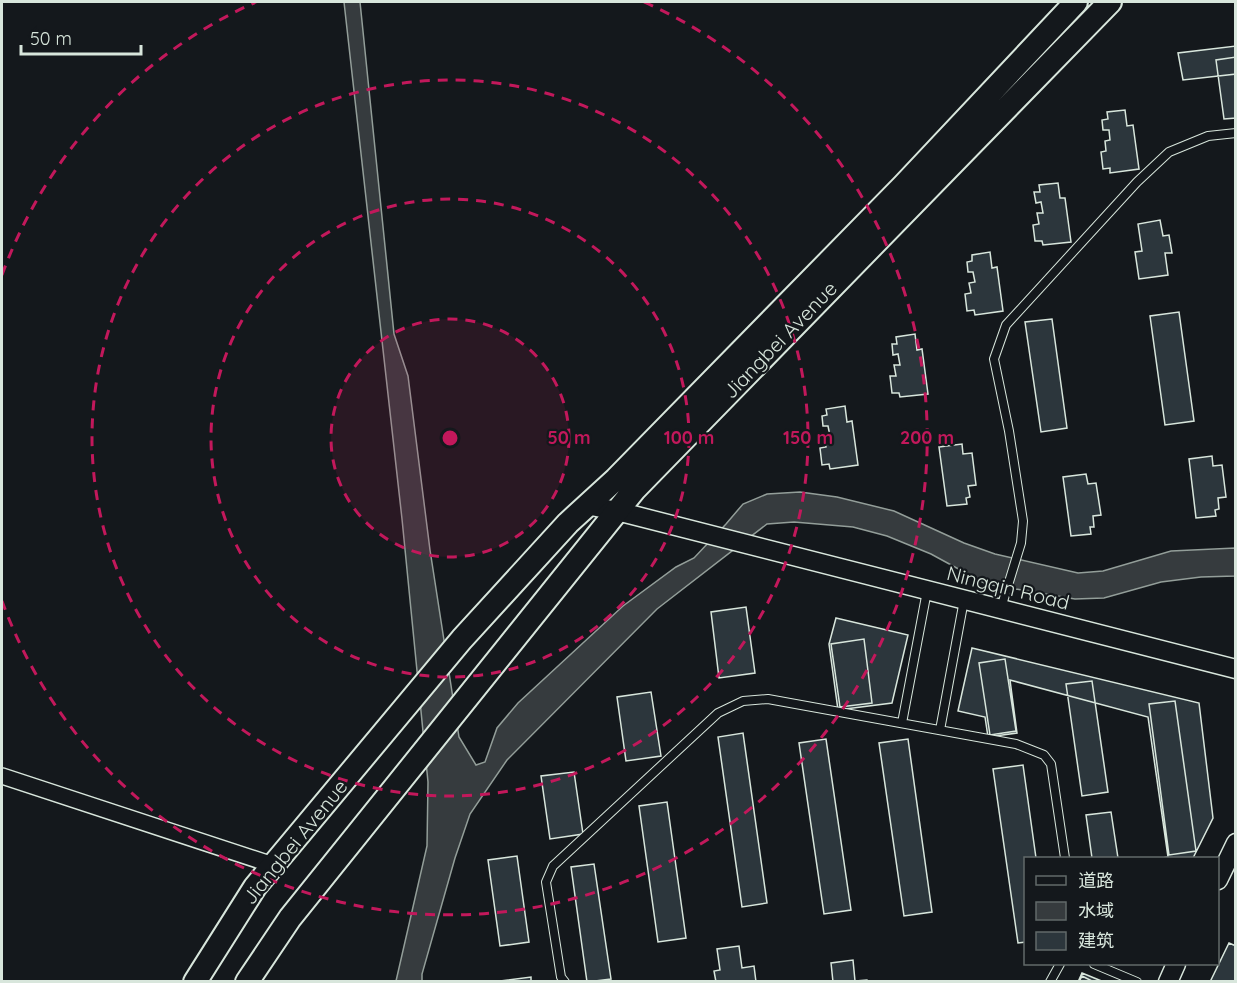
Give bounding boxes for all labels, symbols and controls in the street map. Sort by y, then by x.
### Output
scale bar [21,18,141,56]
text: 50 m [30,27,72,50]
street label: Jiangbei Avenue [717,276,842,404]
text: 50 m [547,426,591,449]
text: 100 m [664,426,714,449]
text: 150 m [783,426,833,449]
text: 200 m [900,426,954,449]
centre of rings [440,428,460,448]
street label: Ningqin Road [944,560,1072,615]
street label: Jiangbei Avenue [237,774,353,909]
legend [1024,857,1219,965]
text: 道路 [1078,869,1114,892]
text: 水域 [1078,899,1114,922]
text: 建筑 [1078,929,1114,952]

